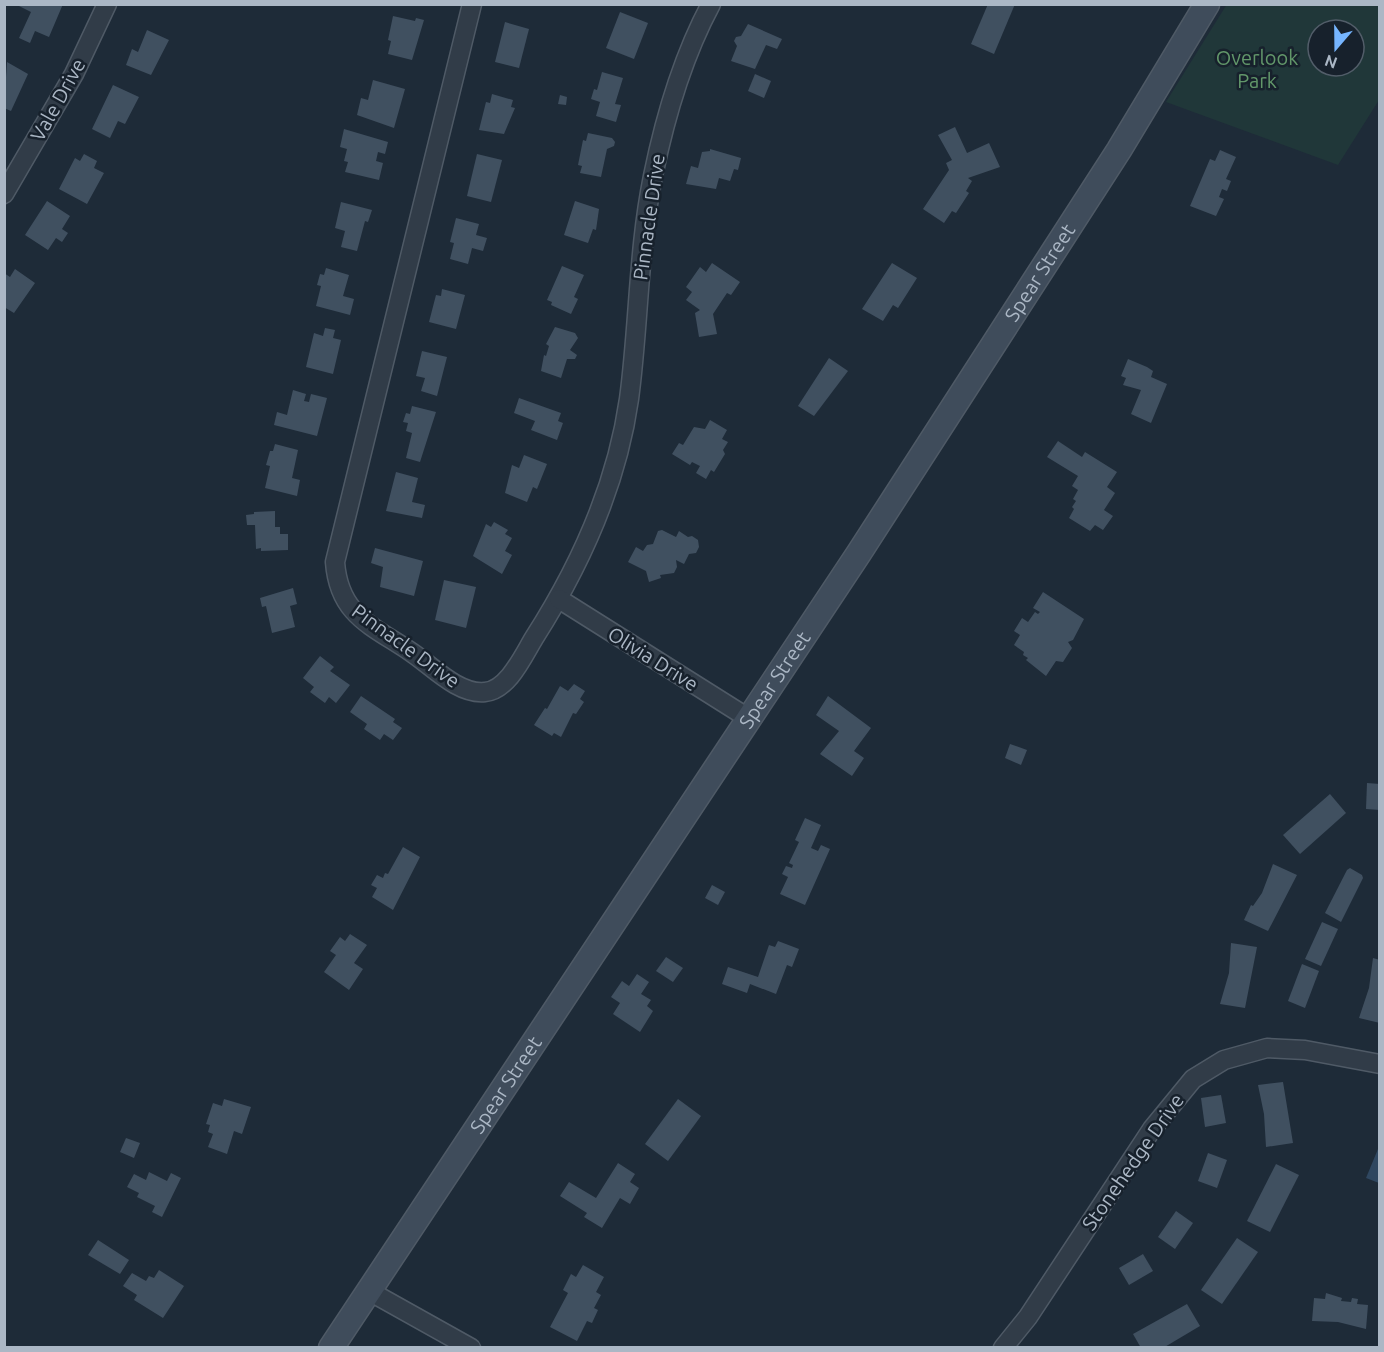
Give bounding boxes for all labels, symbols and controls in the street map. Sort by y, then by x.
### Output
north arrow [1306,18,1366,78]
park label: Overlook Park [1216,46,1298,92]
text: N [1322,52,1340,73]
street label: Vale Drive [25,54,90,145]
street label: Pinnacle Drive [628,152,669,282]
street label: Spear Street [1000,219,1079,325]
street label: Pinnacle Drive [348,599,465,692]
street label: Olivia Drive [604,622,703,695]
street label: Spear Street [734,627,815,732]
street label: Spear Street [465,1032,546,1137]
street label: Stonehedge Drive [1077,1089,1188,1234]

